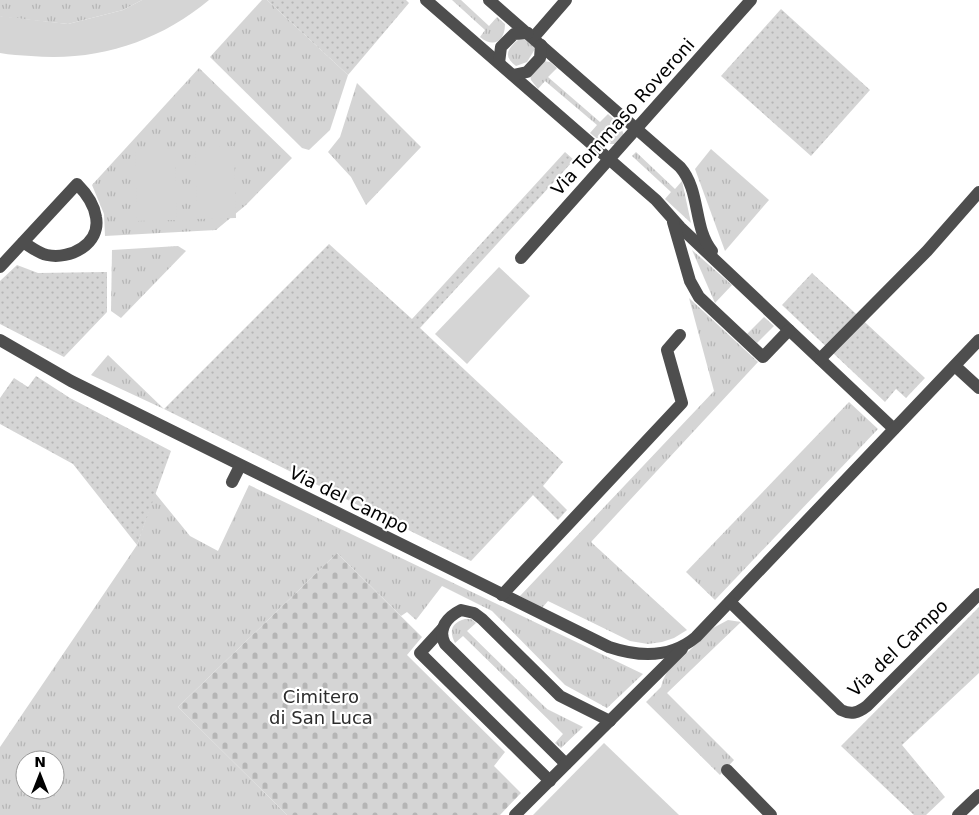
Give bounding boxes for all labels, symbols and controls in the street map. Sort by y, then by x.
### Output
street label: Via Tommaso Roveroni [547,34,699,199]
street label: Via del Campo [286,462,412,538]
street label: Via del Campo [843,595,952,701]
park label: Cimitero di San Luca [269,686,373,728]
north arrow [15,750,65,800]
text: N [34,754,46,770]

